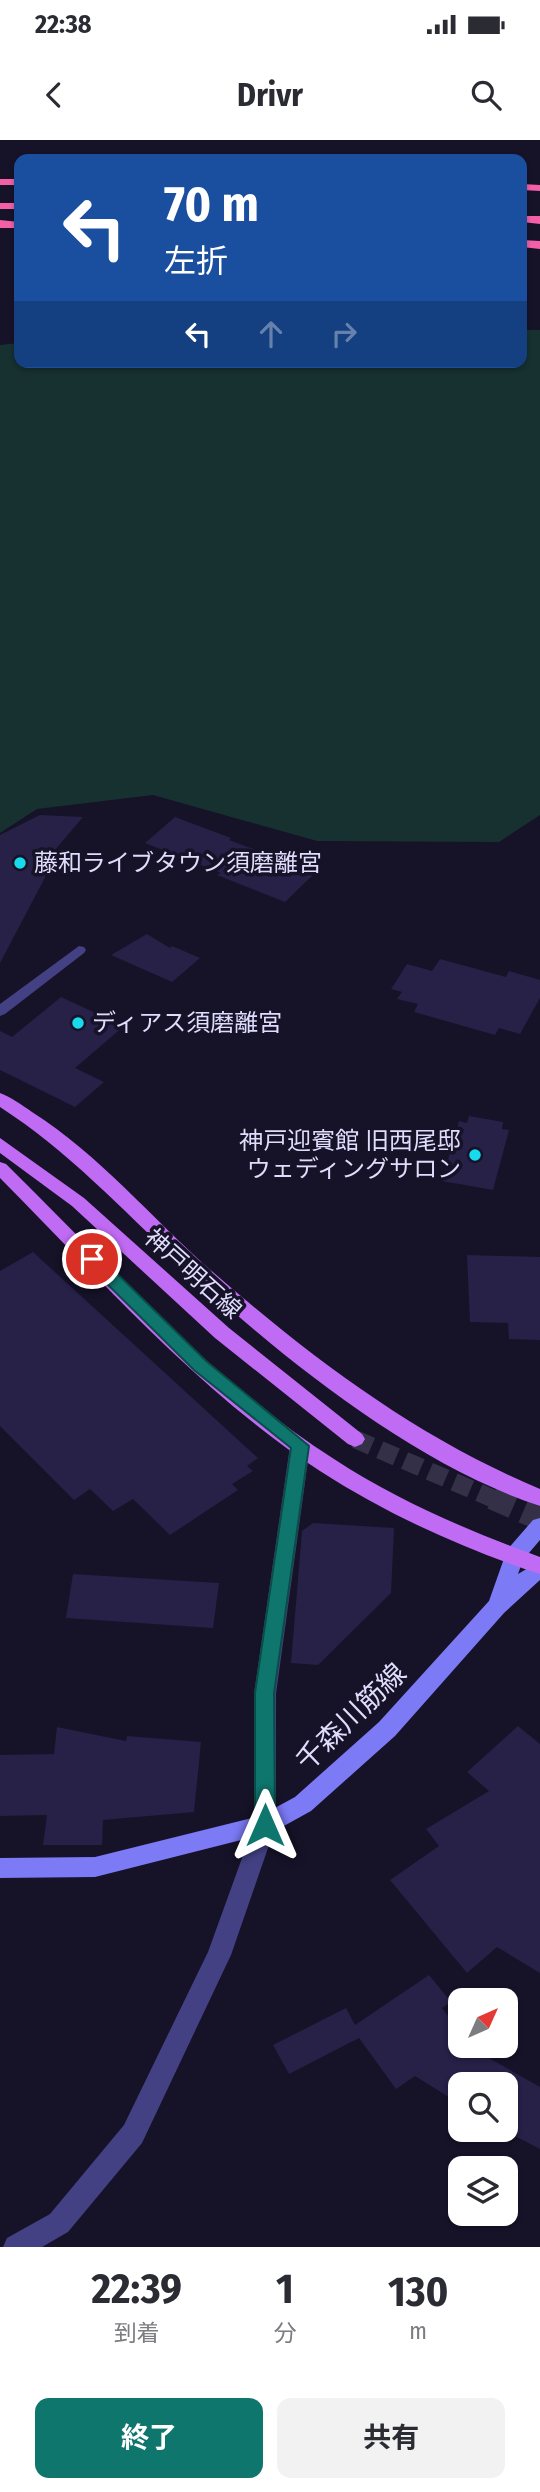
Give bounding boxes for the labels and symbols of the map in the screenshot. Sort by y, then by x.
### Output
place label: 藤和ライブタウン須磨離宮 [34,849,322,877]
marker: 藤和ライブタウン須磨離宮 [12,855,28,871]
place label: ディアス須磨離宮 [92,1009,282,1037]
marker: ディアス須磨離宮 [70,1015,86,1031]
place label: 神戸迎賓館 旧西尾邸 ウェディングサロン [239,1127,461,1183]
marker: 神戸迎賓館 旧西尾邸 ウェディングサロン [467,1147,483,1163]
street label: 神戸明石線 [139,1223,247,1325]
pin [62,1229,122,1289]
street label: 千森川筋線 [289,1656,413,1778]
position arrow [228,1788,302,1862]
north arrow [448,1988,518,2058]

